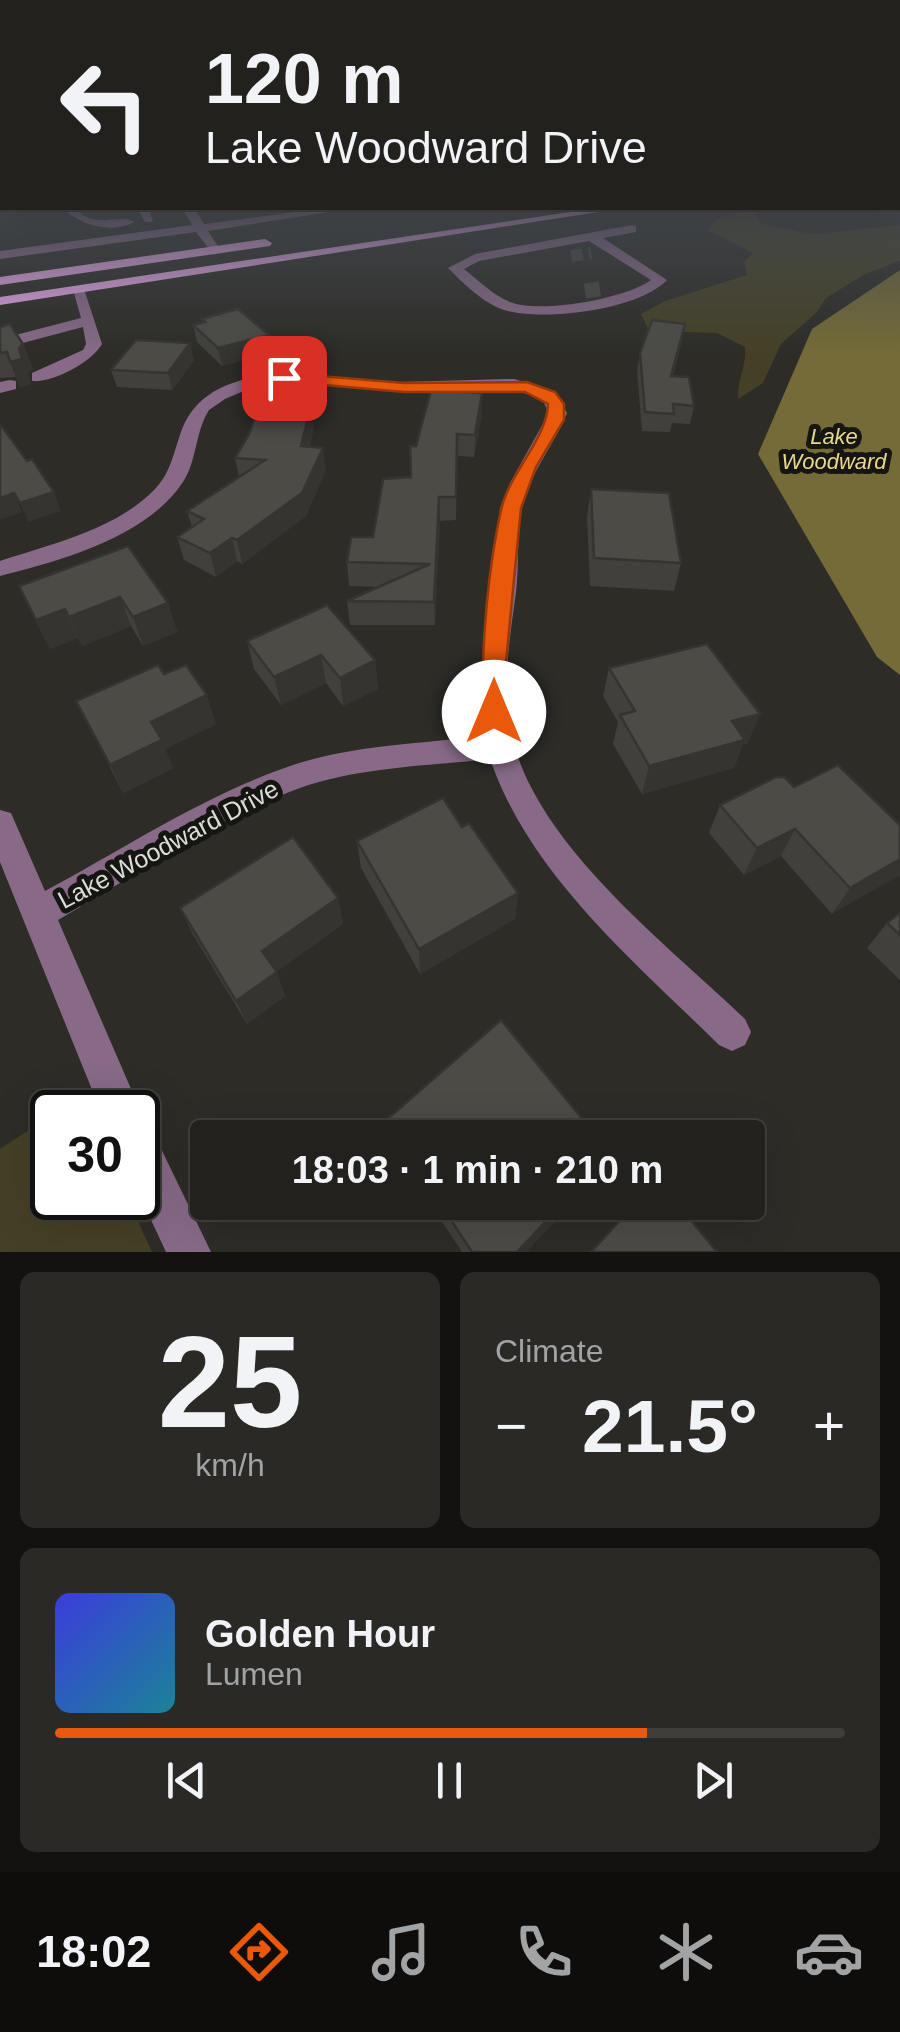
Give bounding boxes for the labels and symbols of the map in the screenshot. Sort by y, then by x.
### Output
pin [242,336,327,421]
water label: Lake Woodward [781,424,887,474]
position arrow [442,660,546,764]
street label: Lake Woodward Drive [53,774,283,914]
speed limit sign: 30 [30,1090,160,1220]

